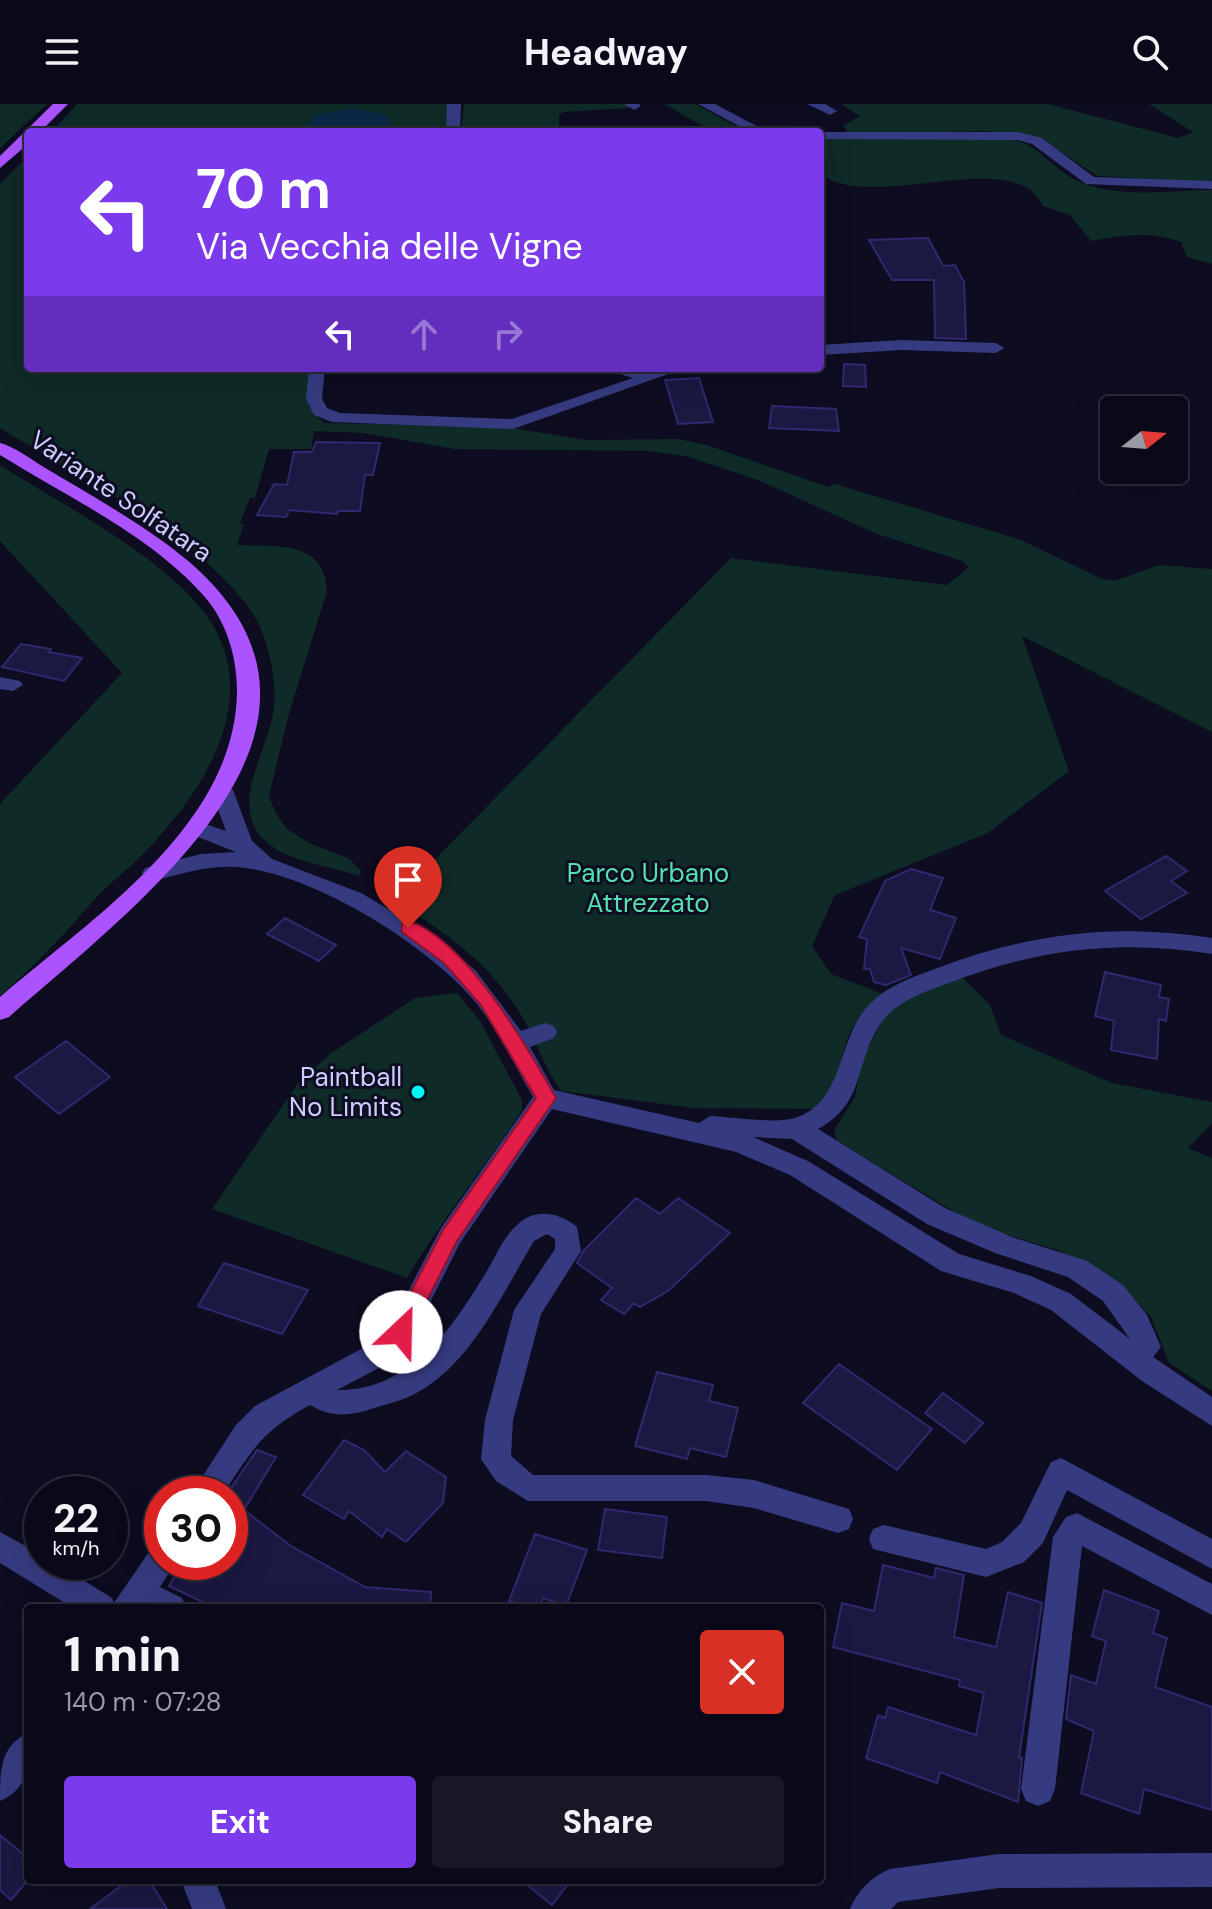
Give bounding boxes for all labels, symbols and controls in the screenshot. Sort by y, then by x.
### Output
text: Headway [524,29,688,76]
icon: menu [40,30,84,74]
icon: search [1128,30,1172,74]
text: 70 m [196,152,331,225]
icon: left [64,160,168,264]
text: Via Vecchia delle Vigne [196,223,583,270]
icon: left [318,312,362,356]
icon: ahead [402,312,446,356]
icon: right [486,312,530,356]
north arrow [1100,396,1188,484]
map controls [1100,396,1188,484]
street label: Variante Solfatara [23,422,219,570]
pin [374,846,442,928]
park label: Parco Urbano Attrezzato [567,856,729,920]
icon: arrive [386,858,430,902]
place label: Paintball No Limits [289,1060,402,1124]
marker: Paintball No Limits [409,1083,427,1101]
position arrow [359,1290,443,1374]
speed limit sign: 30 [144,1476,248,1580]
text: 22 [53,1492,99,1544]
text: km/h [52,1535,100,1561]
text: 1 min [64,1623,181,1686]
button: close [700,1630,784,1714]
text: 140 m · 07:28 [64,1685,222,1719]
button: Exit [64,1776,416,1868]
button: Share [432,1776,784,1868]

